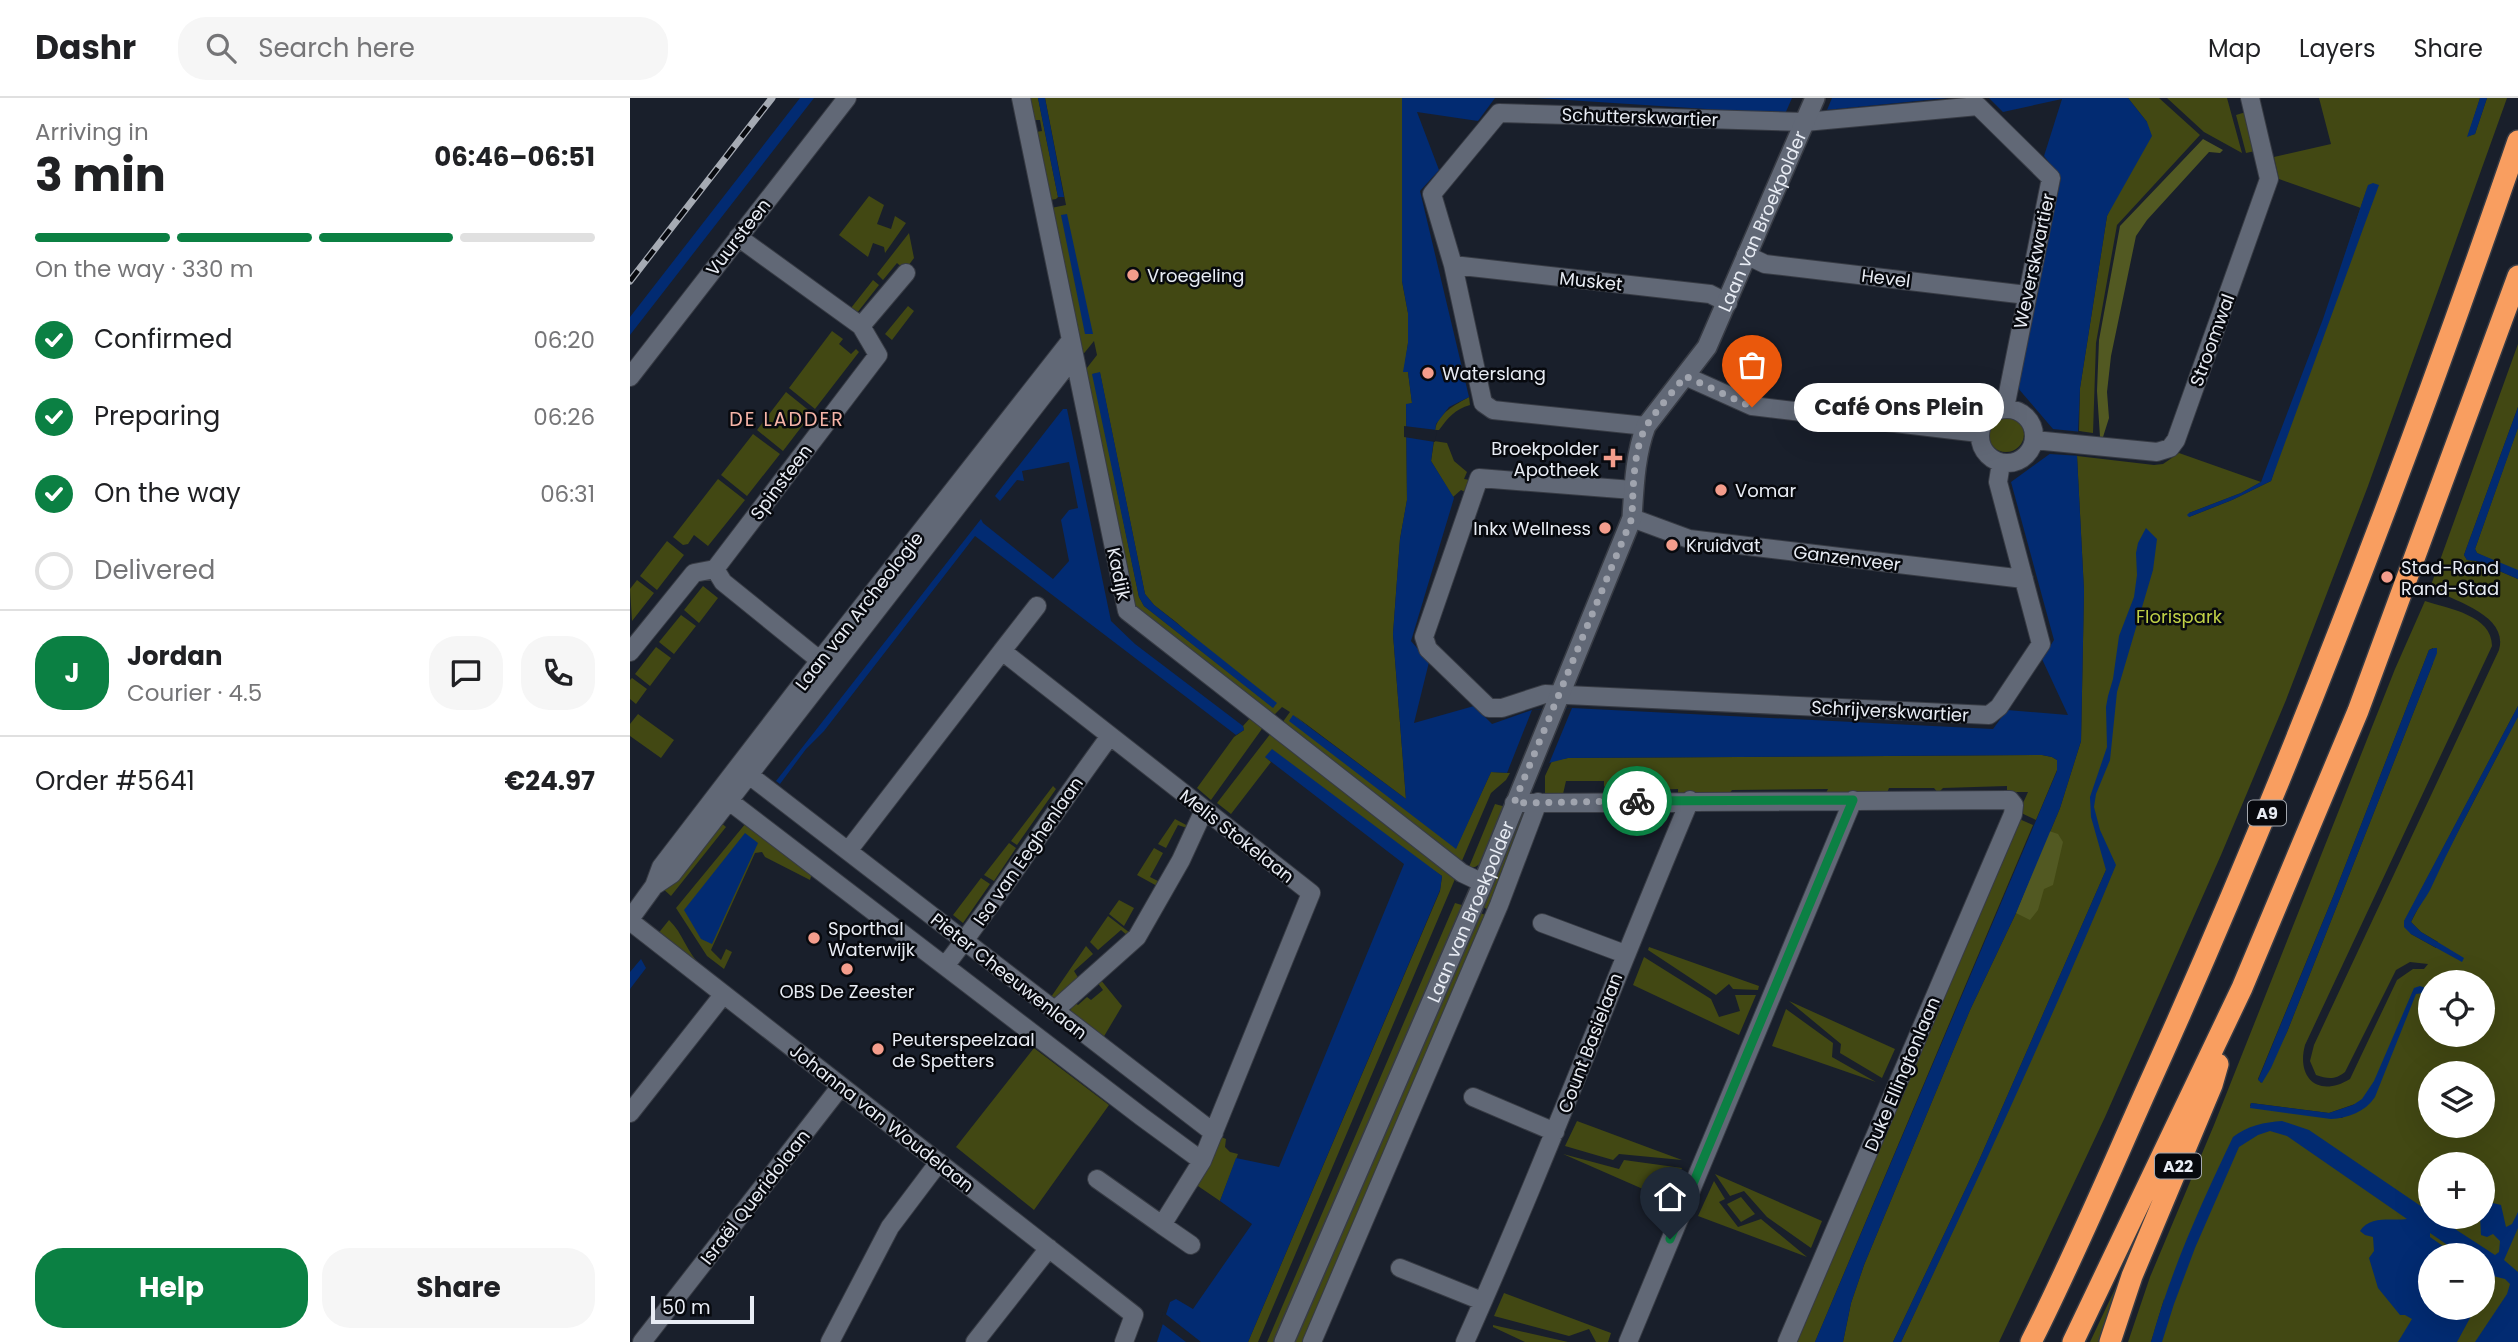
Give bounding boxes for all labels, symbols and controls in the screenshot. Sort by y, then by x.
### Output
search box [178,17,668,80]
text: Dashr [35,24,136,71]
icon: search [202,29,240,67]
text: Search here [258,30,415,66]
text: Map [2208,32,2261,65]
text: Layers [2299,32,2375,65]
text: Share [2413,32,2483,65]
street label: Schutterskwartier [1561,102,1719,132]
text: Arriving in [35,116,149,148]
street label: Laan van Broekpolder [1711,126,1812,316]
text: 06:46–06:51 [434,139,595,175]
text: 3 min [35,143,166,207]
street label: Weverskwartier [2007,191,2061,331]
street label: Vuursteen [700,193,776,281]
text: On the way · 330 m [35,253,253,285]
place label: Vroegeling [1147,263,1244,288]
street label: Hevel [1860,263,1912,293]
street label: Musket [1558,265,1624,297]
marker: Vroegeling [1125,267,1141,283]
street label: Stroomwal [2184,290,2240,390]
icon: check [35,321,73,359]
text: Confirmed [94,321,232,357]
text: 06:20 [533,324,595,356]
pin [1722,335,1782,407]
icon: bag [1733,346,1771,384]
place label: Waterslang [1442,361,1546,386]
marker: Waterslang [1420,365,1436,381]
callout: Café Ons Plein [1794,382,2004,432]
text: Café Ons Plein [1814,391,1984,423]
icon: check [35,398,73,436]
text: Preparing [94,398,220,434]
text: 06:26 [533,401,595,433]
district label: DE LADDER [729,406,845,433]
place label: Broekpolder Apotheek [1491,436,1600,482]
street label: Spinsteen [744,439,818,525]
marker: Broekpolder Apotheek [1605,450,1621,466]
icon: check [35,475,73,513]
text: On the way [94,475,241,511]
text: 06:31 [540,478,595,510]
place label: Vomar [1735,478,1796,503]
marker: Vomar [1713,482,1729,498]
place label: Inkx Wellness [1473,516,1591,541]
marker: Inkx Wellness [1597,520,1613,536]
street label: Laan van Archeologie [789,527,929,695]
place label: Kruidvat [1686,533,1760,558]
marker: Kruidvat [1664,537,1680,553]
street label: Ganzenveer [1792,539,1902,577]
street label: Kadijk [1101,545,1137,603]
text: Delivered [94,552,215,588]
place label: Stad-Rand Rand-Stad [2401,555,2499,601]
marker: Stad-Rand Rand-Stad [2379,569,2395,585]
park label: Florispark [2136,604,2223,629]
button: chat [429,636,503,710]
button: phone [521,636,595,710]
text: Jordan [127,638,223,674]
text: J [64,655,80,691]
text: Courier · 4.5 [127,677,262,709]
street label: Schrijverskwartier [1811,694,1970,728]
text: Order #5641 [35,763,195,799]
text: €24.97 [505,763,595,799]
courier [1602,766,1672,836]
street label: Isa van Eeghenlaan [967,772,1089,930]
icon: bike [1618,782,1656,820]
street label: Melis Stokelaan [1175,783,1299,889]
road number: A9 [2248,800,2286,826]
street label: Laan van Broekpolder [1420,817,1520,1006]
street label: Pieter Cheeuwenlaan [926,907,1092,1045]
place label: Sporthal Waterwijk [828,916,916,962]
marker: Sporthal Waterwijk [806,930,822,946]
marker: OBS De Zeester [839,961,855,977]
street label: Count Basielaan [1552,969,1628,1117]
map controls [2418,970,2495,1320]
button: locate [2418,970,2495,1047]
place label: OBS De Zeester [779,979,915,1004]
street label: Duke Ellingtonlaan [1858,993,1946,1155]
place label: Peuterspeelzaal de Spetters [892,1027,1035,1073]
street label: Johanna van Woudelaan [785,1038,979,1198]
marker: Peuterspeelzaal de Spetters [870,1041,886,1057]
button: layers [2418,1061,2495,1138]
street label: Israël Queridolaan [694,1124,816,1270]
button: + [2418,1152,2495,1229]
road number: A22 [2155,1154,2201,1178]
pin [1640,1167,1700,1239]
icon: home [1651,1178,1689,1216]
button: − [2418,1243,2495,1320]
button: Help [35,1248,308,1328]
button: Share [322,1248,595,1328]
scale bar [651,1293,754,1325]
text: 50 m [662,1294,711,1321]

